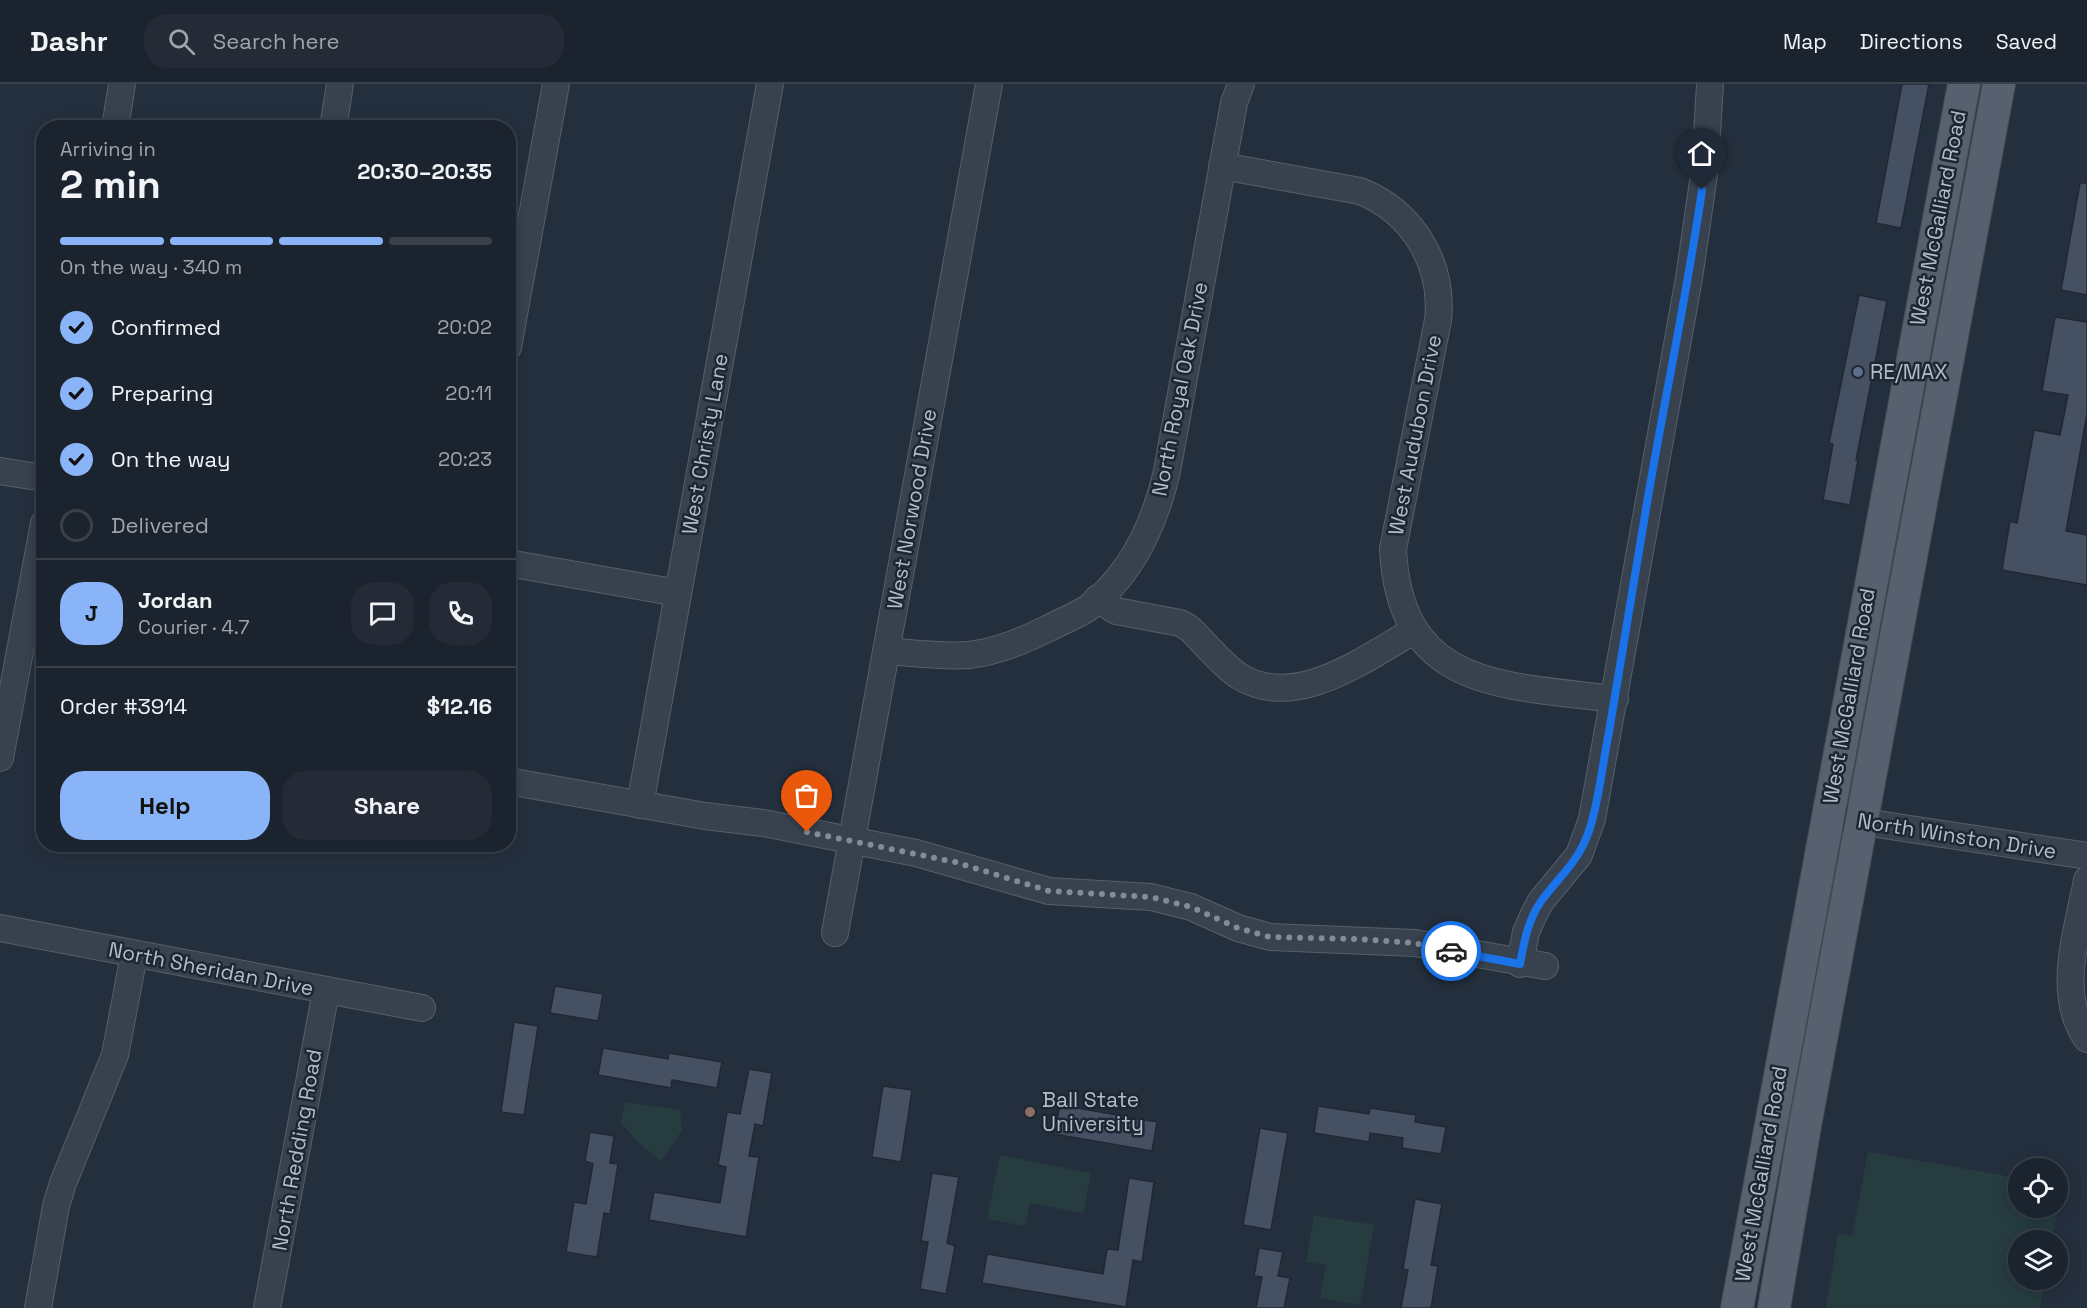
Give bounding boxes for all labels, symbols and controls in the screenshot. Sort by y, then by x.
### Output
search box [144,14,564,68]
text: Dashr [30,23,108,59]
icon: search [165,25,198,58]
text: Search here [213,27,340,55]
text: Map [1783,28,1827,55]
text: Directions [1860,28,1963,55]
text: Saved [1996,28,2057,55]
street label: West McGalliard Road [1903,108,1972,328]
pin [1676,128,1727,190]
text: Arriving in [60,136,156,162]
icon: home [1685,137,1718,170]
text: 20:30–20:35 [357,157,492,185]
text: 2 min [60,160,161,209]
text: On the way · 340 m [60,254,242,280]
street label: North Royal Oak Drive [1145,280,1214,498]
icon: check [60,311,93,344]
text: Confirmed [111,313,221,341]
text: 20:02 [437,314,492,340]
street label: West Audubon Drive [1382,332,1447,537]
street label: West Christy Lane [675,351,734,537]
place label: RE/MAX [1870,358,1948,385]
marker: RE/MAX [1851,365,1865,379]
icon: check [60,377,93,410]
text: Preparing [111,379,213,407]
text: 20:11 [445,380,492,406]
street label: West Norwood Drive [881,407,942,611]
icon: check [60,443,93,476]
text: On the way [111,445,230,473]
text: 20:23 [438,446,492,472]
text: Delivered [111,511,209,539]
button: chat [351,582,414,645]
button: phone [429,582,492,645]
text: Jordan [138,586,213,614]
street label: West McGalliard Road [1816,586,1881,806]
text: J [85,599,98,627]
text: Courier · 4.7 [138,614,249,640]
text: Order #3914 [60,692,187,720]
text: $12.16 [427,692,492,720]
pin [781,770,832,832]
button: Help [60,771,270,840]
button: Share [282,771,492,840]
icon: bag [790,779,823,812]
street label: North Winston Drive [1856,806,2058,865]
courier [1421,921,1481,981]
street label: North Sheridan Drive [106,935,316,1002]
icon: car [1435,935,1468,968]
street label: North Redding Road [266,1047,328,1253]
street label: West McGalliard Road [1728,1064,1793,1284]
place label: Ball State University [1042,1086,1144,1137]
marker: Ball State University [1023,1105,1037,1119]
map controls [2008,1158,2068,1290]
button: locate [2008,1158,2068,1218]
button: layers [2008,1230,2068,1290]

